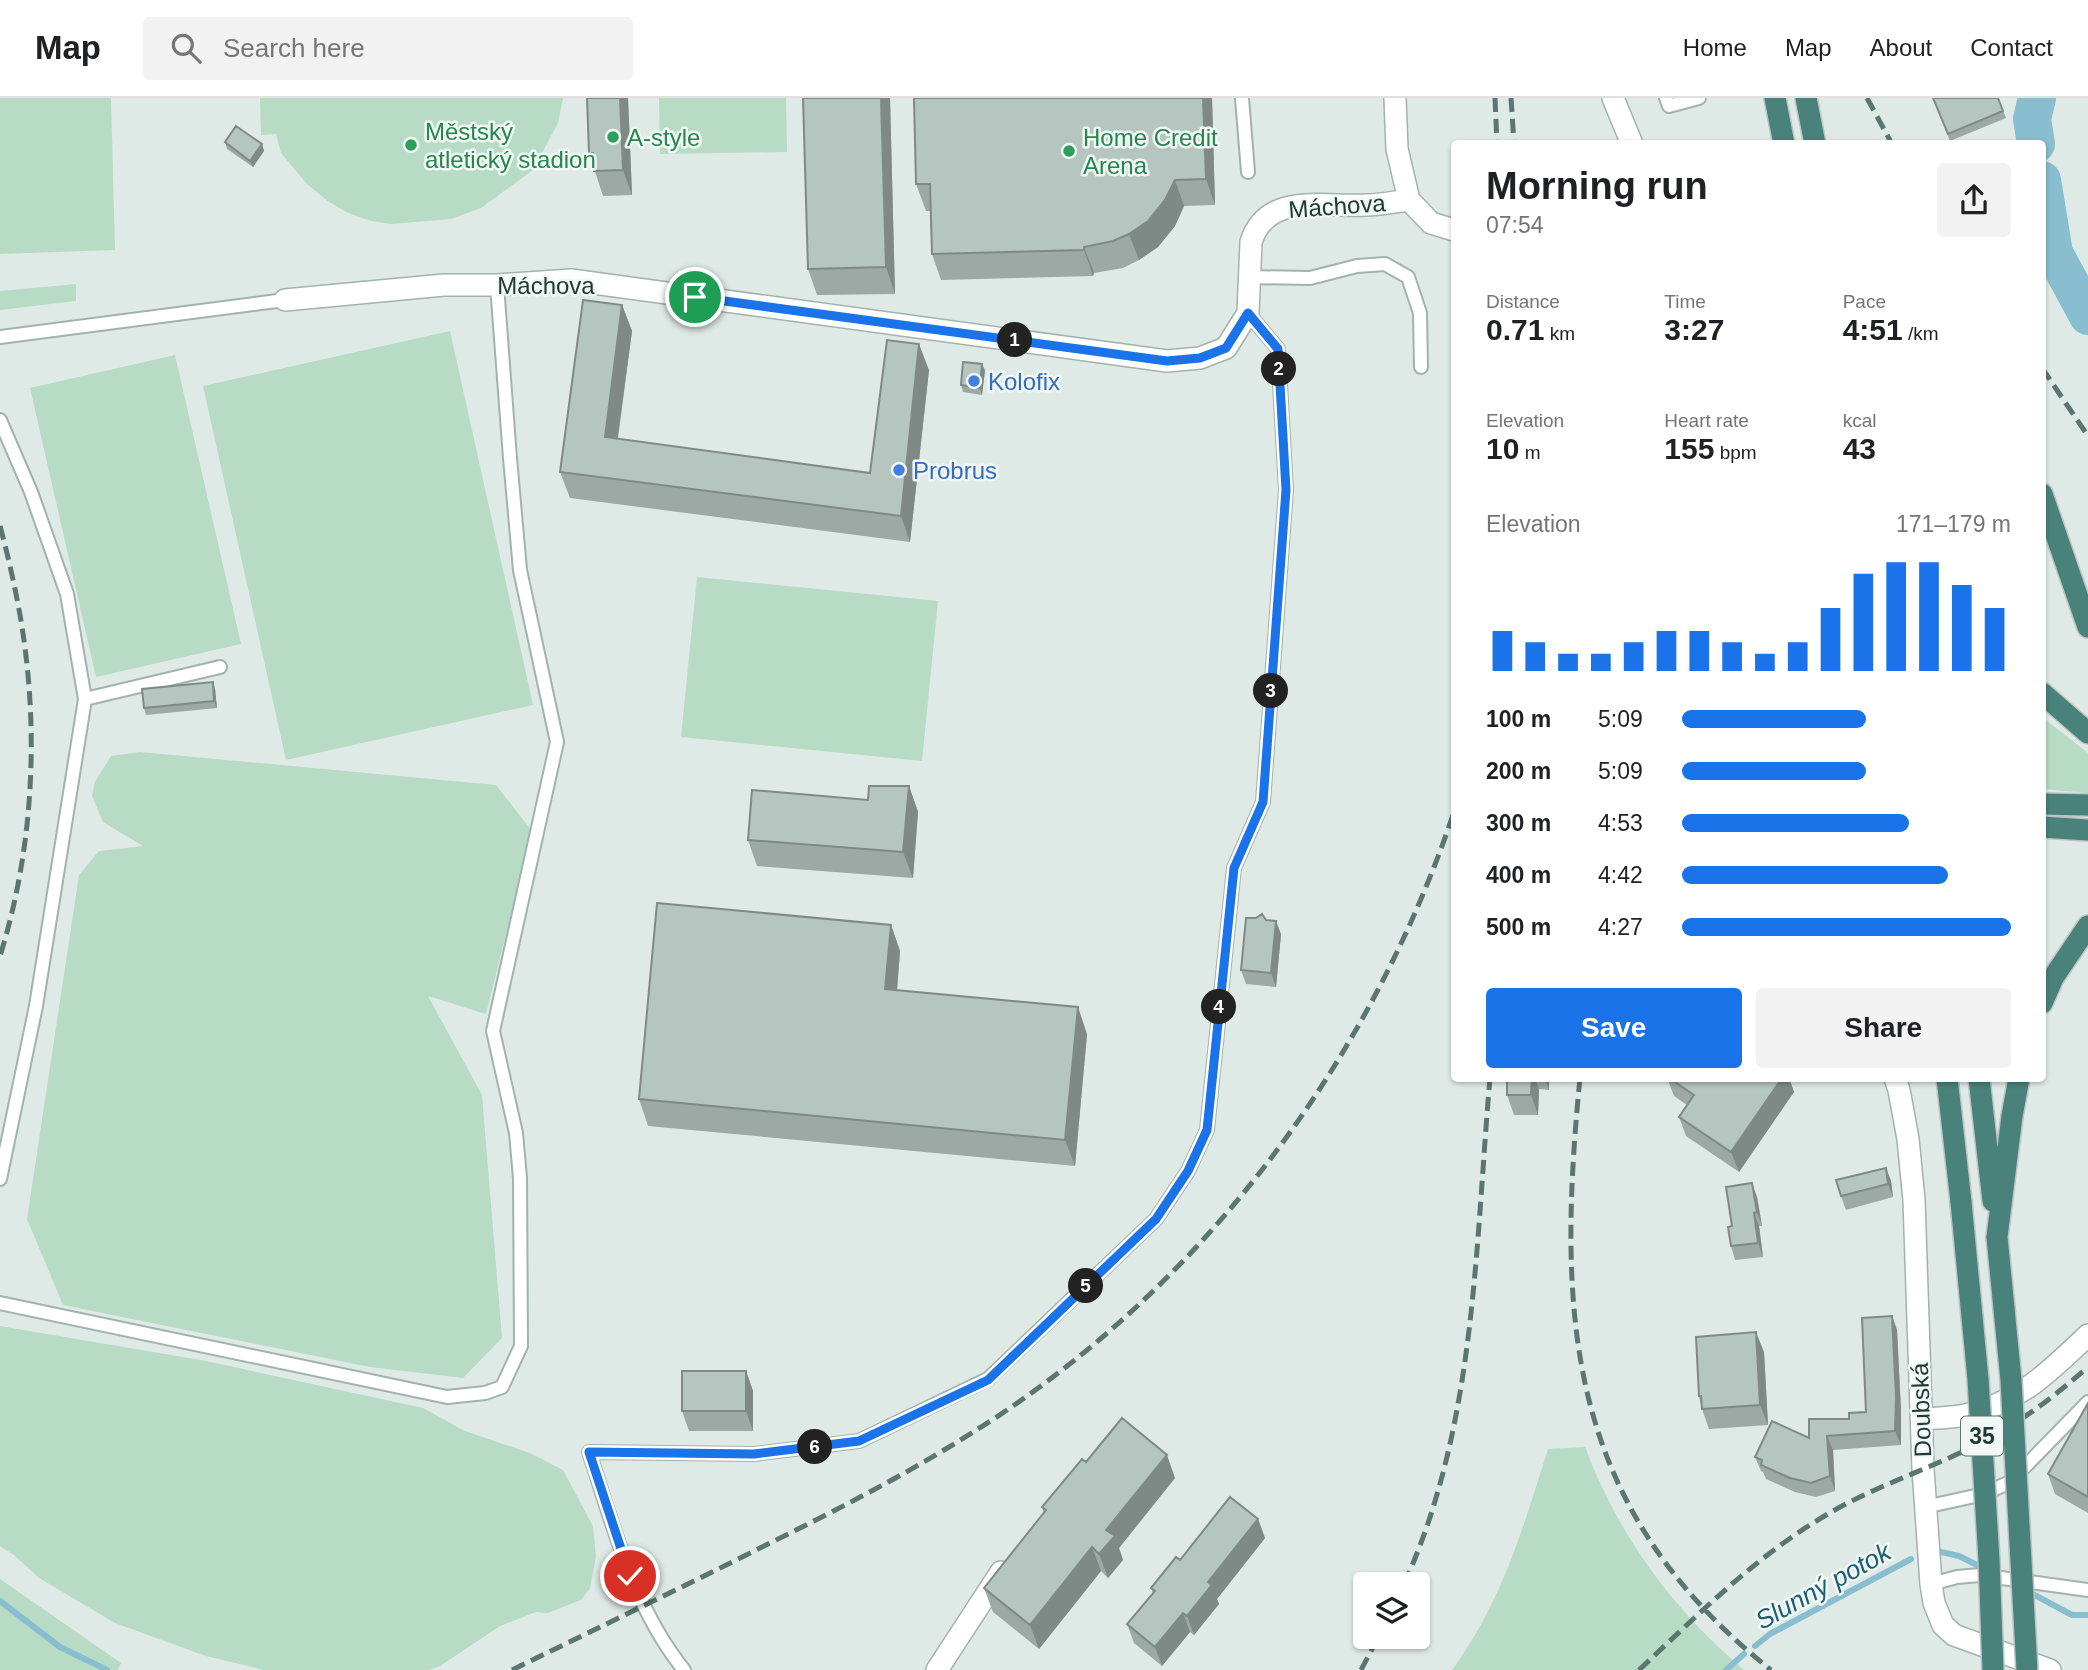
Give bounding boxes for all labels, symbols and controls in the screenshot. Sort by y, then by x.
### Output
search box [143,17,633,80]
text: Map [35,29,101,66]
icon: search [167,29,205,67]
text: Search here [223,33,365,63]
text: Home [1683,34,1747,61]
text: Map [1785,34,1832,61]
text: About [1870,34,1932,61]
text: Contact [1970,34,2053,61]
place label: Městský atletický stadion [425,118,596,173]
place label: A-style [627,124,700,151]
place label: Home Credit Arena [1083,124,1218,179]
marker: A-style [605,129,621,145]
marker: Městský atletický stadion [403,137,419,153]
marker: Home Credit Arena [1061,143,1077,159]
button: share [1937,163,2011,237]
text: Morning run [1486,165,1708,207]
street label: Máchova [1287,189,1387,223]
text: 07:54 [1486,212,1544,238]
pin [665,267,725,327]
street label: Máchova [497,272,595,299]
icon: arrive [676,278,714,316]
text: Distance [1486,291,1560,312]
text: Time [1664,291,1706,312]
text: Pace [1843,291,1886,312]
text: 0.71 [1486,313,1544,346]
text: 3:27 [1664,313,1724,346]
text: 4:51 [1843,313,1903,346]
pin: 1 [998,322,1032,358]
text: km [1544,323,1575,344]
text: /km [1903,323,1939,344]
text: 1 [1009,329,1020,350]
pin: 2 [1262,352,1296,386]
text: 2 [1273,358,1284,379]
place label: Kolofix [988,368,1060,395]
marker: Kolofix [966,373,982,389]
text: Elevation [1486,410,1564,431]
text: Heart rate [1664,410,1749,431]
text: kcal [1843,410,1876,431]
text: 10 [1486,432,1519,465]
text: 155 [1664,432,1714,465]
text: 43 [1843,432,1876,465]
text: m [1519,442,1540,463]
text: bpm [1714,442,1757,463]
place label: Probrus [913,457,997,484]
marker: Probrus [891,462,907,478]
text: Elevation [1486,511,1581,537]
text: 171–179 m [1896,511,2011,537]
pin: 3 [1254,674,1288,708]
text: 3 [1265,680,1276,701]
text: 100 m [1486,706,1551,732]
text: 5:09 [1598,706,1643,732]
text: 200 m [1486,758,1551,784]
text: 5:09 [1598,758,1643,784]
text: 300 m [1486,810,1551,836]
text: 4:53 [1598,810,1643,836]
text: 400 m [1486,862,1551,888]
text: 4:42 [1598,862,1643,888]
text: 500 m [1486,914,1551,940]
text: 4:27 [1598,914,1643,940]
button: Save [1486,988,1742,1068]
button: Share [1756,988,2011,1068]
pin: 4 [1202,990,1236,1024]
text: 4 [1213,996,1224,1017]
pin: 5 [1068,1268,1104,1304]
text: 5 [1080,1275,1091,1296]
street label: Doubská [1906,1362,1936,1458]
road number: 35 [1961,1416,2003,1456]
pin: 6 [798,1430,832,1464]
text: 6 [809,1436,820,1457]
water label: Slunný potok [1750,1535,1898,1636]
pin [600,1546,660,1606]
icon: check [611,1557,649,1595]
map controls [1353,1572,1430,1649]
button: layers [1353,1572,1430,1649]

